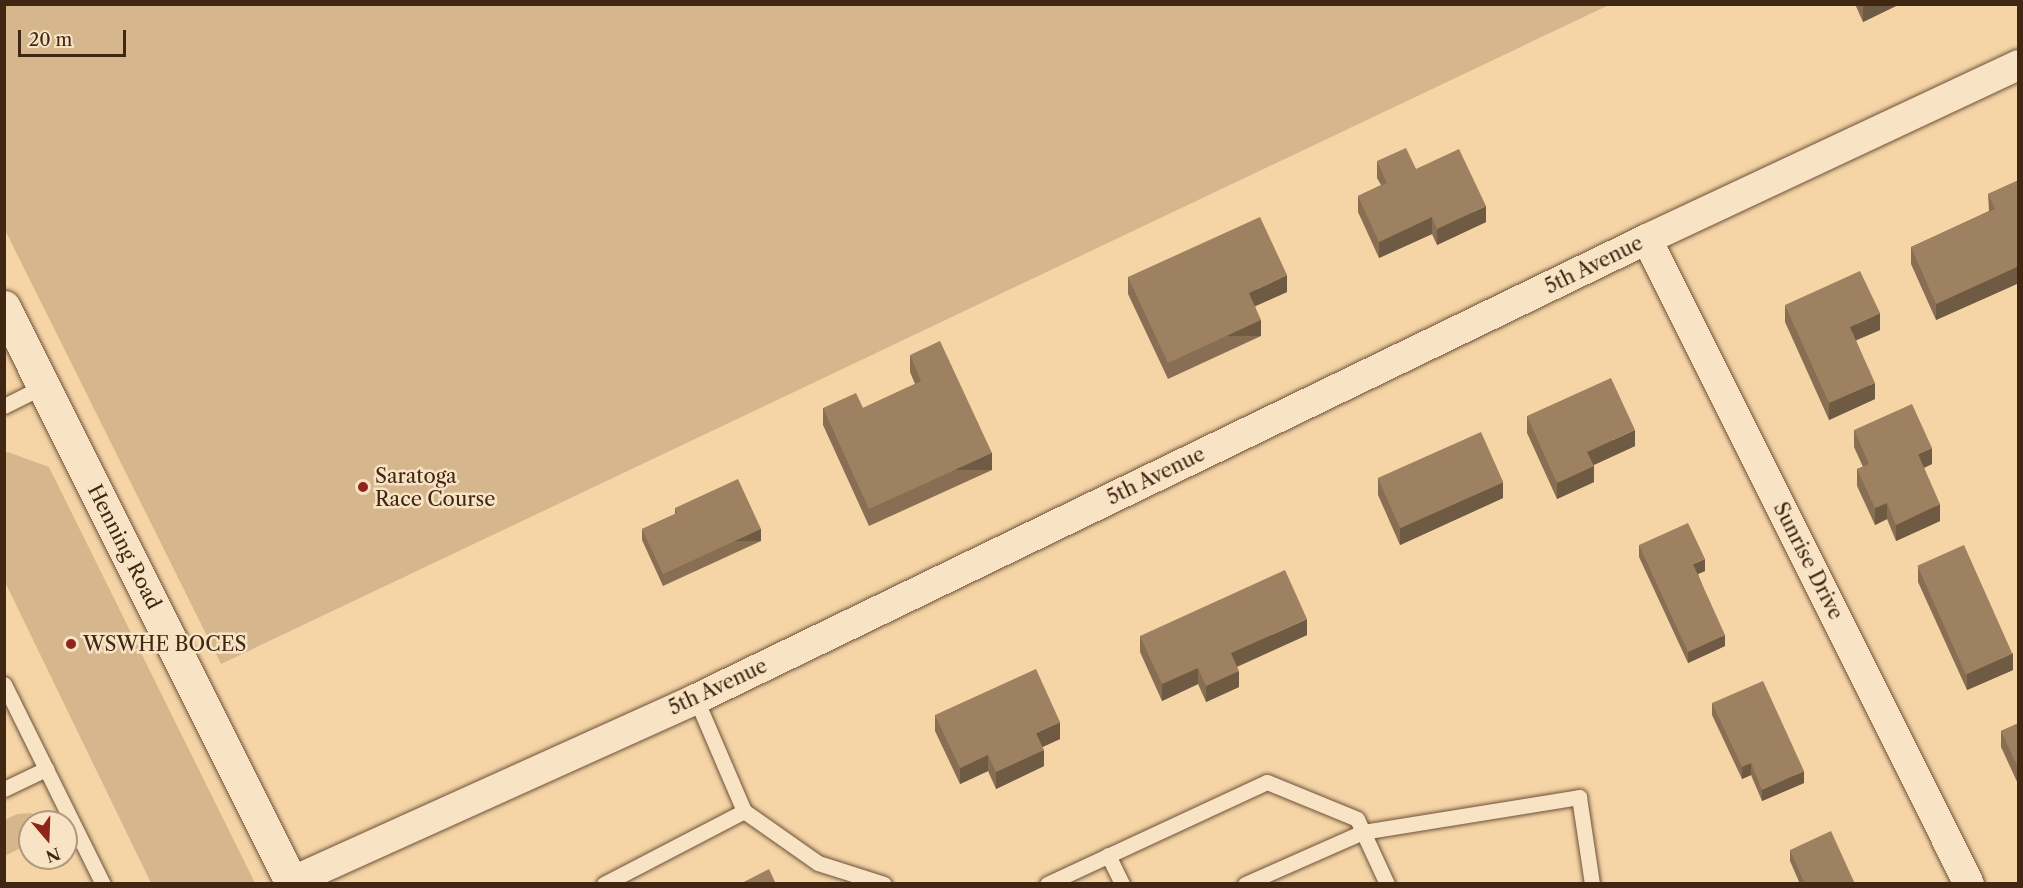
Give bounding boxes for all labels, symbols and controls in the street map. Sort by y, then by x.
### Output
scale bar [21,18,129,56]
text: 20 m [29,29,72,51]
street label: 5th Avenue [1541,231,1647,299]
street label: 5th Avenue [1103,442,1209,510]
place label: Saratoga Race Course [375,464,496,511]
marker: Saratoga Race Course [356,480,370,494]
street label: Henning Road [82,481,166,613]
street label: Sunrise Drive [1768,498,1848,624]
place label: WSWHE BOCES [83,632,246,656]
marker: WSWHE BOCES [64,637,78,651]
street label: 5th Avenue [665,654,771,720]
north arrow [18,810,78,870]
text: N [43,843,63,867]

